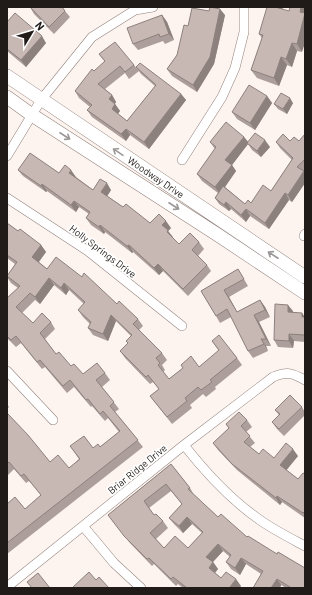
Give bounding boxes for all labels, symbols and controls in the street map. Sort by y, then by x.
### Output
north arrow [12,12,52,52]
text: N [33,19,48,32]
one-way arrow [59,132,71,140]
one-way arrow [112,147,124,155]
street label: Woodway Drive [125,154,187,200]
one-way arrow [168,202,179,210]
street label: Holly Springs Drive [67,222,139,280]
one-way arrow [267,251,278,259]
street label: Briar Ridge Drive [105,442,169,496]

